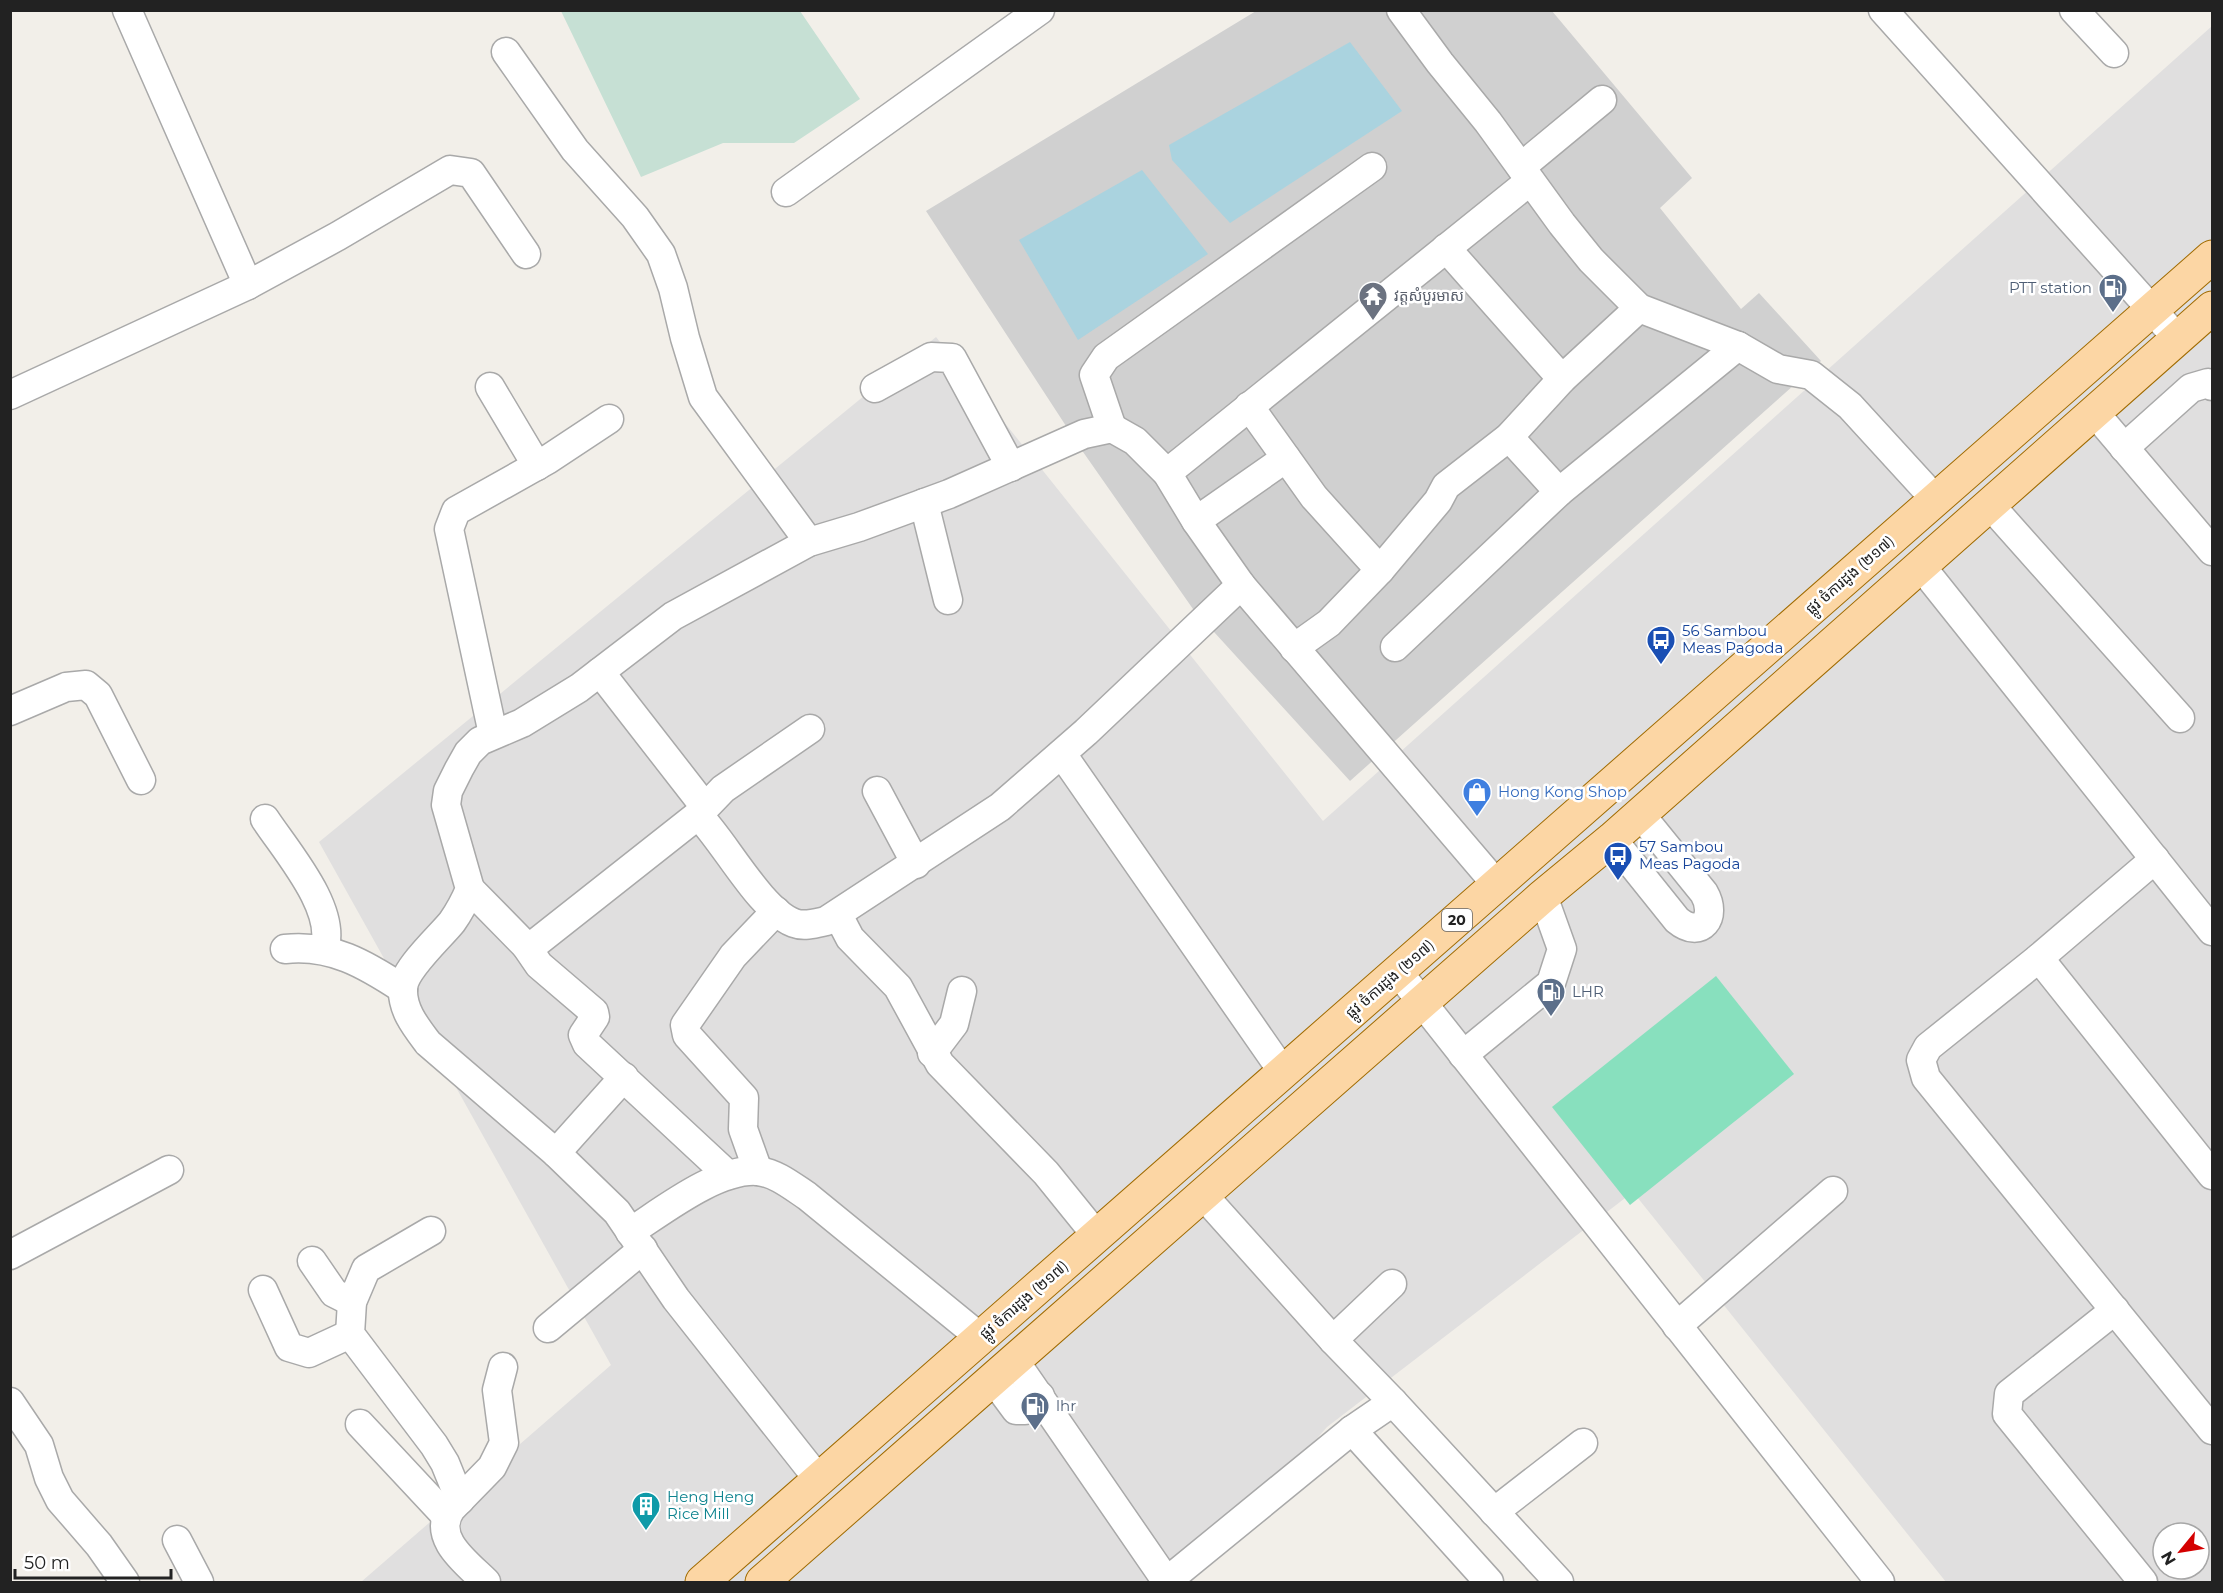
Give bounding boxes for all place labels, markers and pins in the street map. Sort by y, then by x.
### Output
fuel station icon: PTT station [2097,272,2129,314]
place label: PTT station [2009,278,2092,297]
temple icon: វត្តសំបួរមាស [1357,280,1389,322]
place label: វត្តសំបួរមាស [1394,286,1464,305]
place label: 56 Sambou Meas Pagoda [1682,621,1783,657]
bus stop icon: 56 Sambou Meas Pagoda [1645,624,1677,666]
shop icon: Hong Kong Shop [1461,776,1493,818]
place label: Hong Kong Shop [1498,782,1627,801]
place label: 57 Sambou Meas Pagoda [1639,837,1740,873]
bus stop icon: 57 Sambou Meas Pagoda [1602,840,1634,882]
fuel station icon: LHR [1535,976,1567,1018]
place label: LHR [1572,982,1604,1001]
fuel station icon: lhr [1019,1390,1051,1432]
place label: lhr [1056,1396,1076,1415]
place label: Heng Heng Rice Mill [667,1487,754,1523]
building icon: Heng Heng Rice Mill [630,1490,662,1532]

